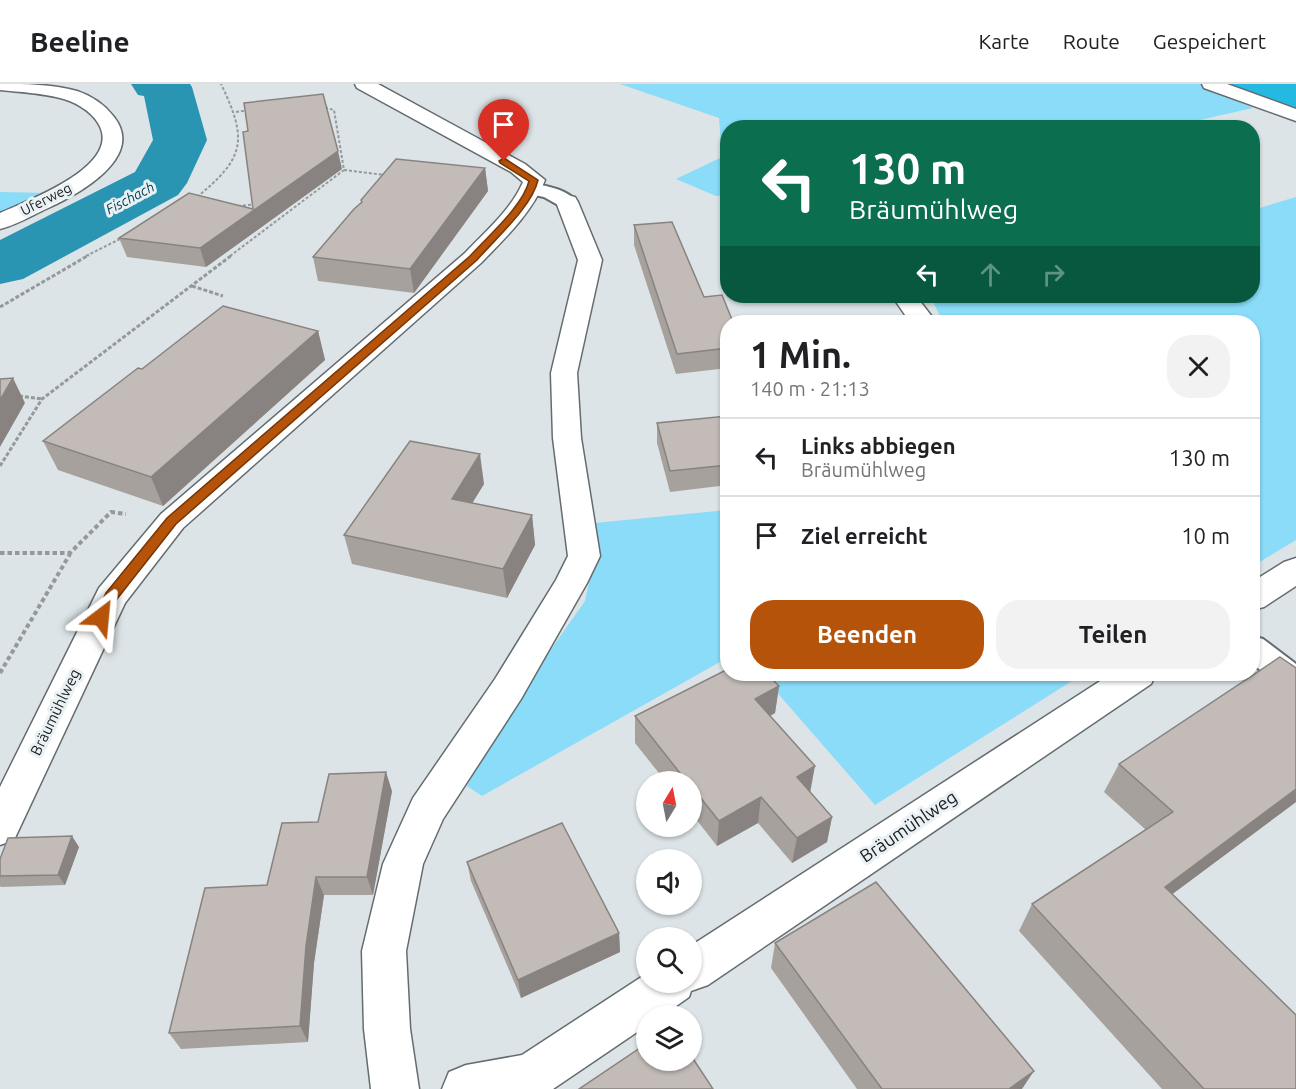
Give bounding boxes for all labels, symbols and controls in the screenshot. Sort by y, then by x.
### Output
text: Beeline [30,26,130,57]
text: Karte [978,29,1030,53]
text: Route [1063,29,1120,53]
text: Gespeichert [1153,29,1266,53]
pin [478,99,529,161]
icon: arrive [487,108,520,141]
icon: left [750,144,828,222]
text: 130 m [849,145,966,192]
street label: Uferweg [18,179,74,219]
water label: Fischach [103,179,157,217]
text: Bräumühlweg [849,194,1018,224]
icon: left [911,258,944,291]
icon: ahead [974,258,1007,291]
icon: right [1037,258,1070,291]
text: 1 Min. [750,334,851,375]
button: close [1167,335,1230,398]
text: 140 m · 21:13 [750,377,870,400]
text: Links abbiegen [801,433,956,458]
icon: left [750,441,783,474]
text: 130 m [1169,445,1230,470]
text: Bräumühlweg [801,458,926,481]
icon: arrive [750,519,783,552]
text: Ziel erreicht [801,523,928,548]
text: 10 m [1181,523,1230,548]
position arrow [69,585,133,649]
button: Beenden [750,600,984,669]
button: Teilen [996,600,1230,669]
street label: Bräumühlweg [27,666,83,758]
north arrow [636,771,702,837]
map controls [636,771,702,1071]
street label: Bräumühlweg [856,786,960,866]
button: sound [636,849,702,915]
button: search [636,927,702,993]
button: layers [636,1005,702,1071]

